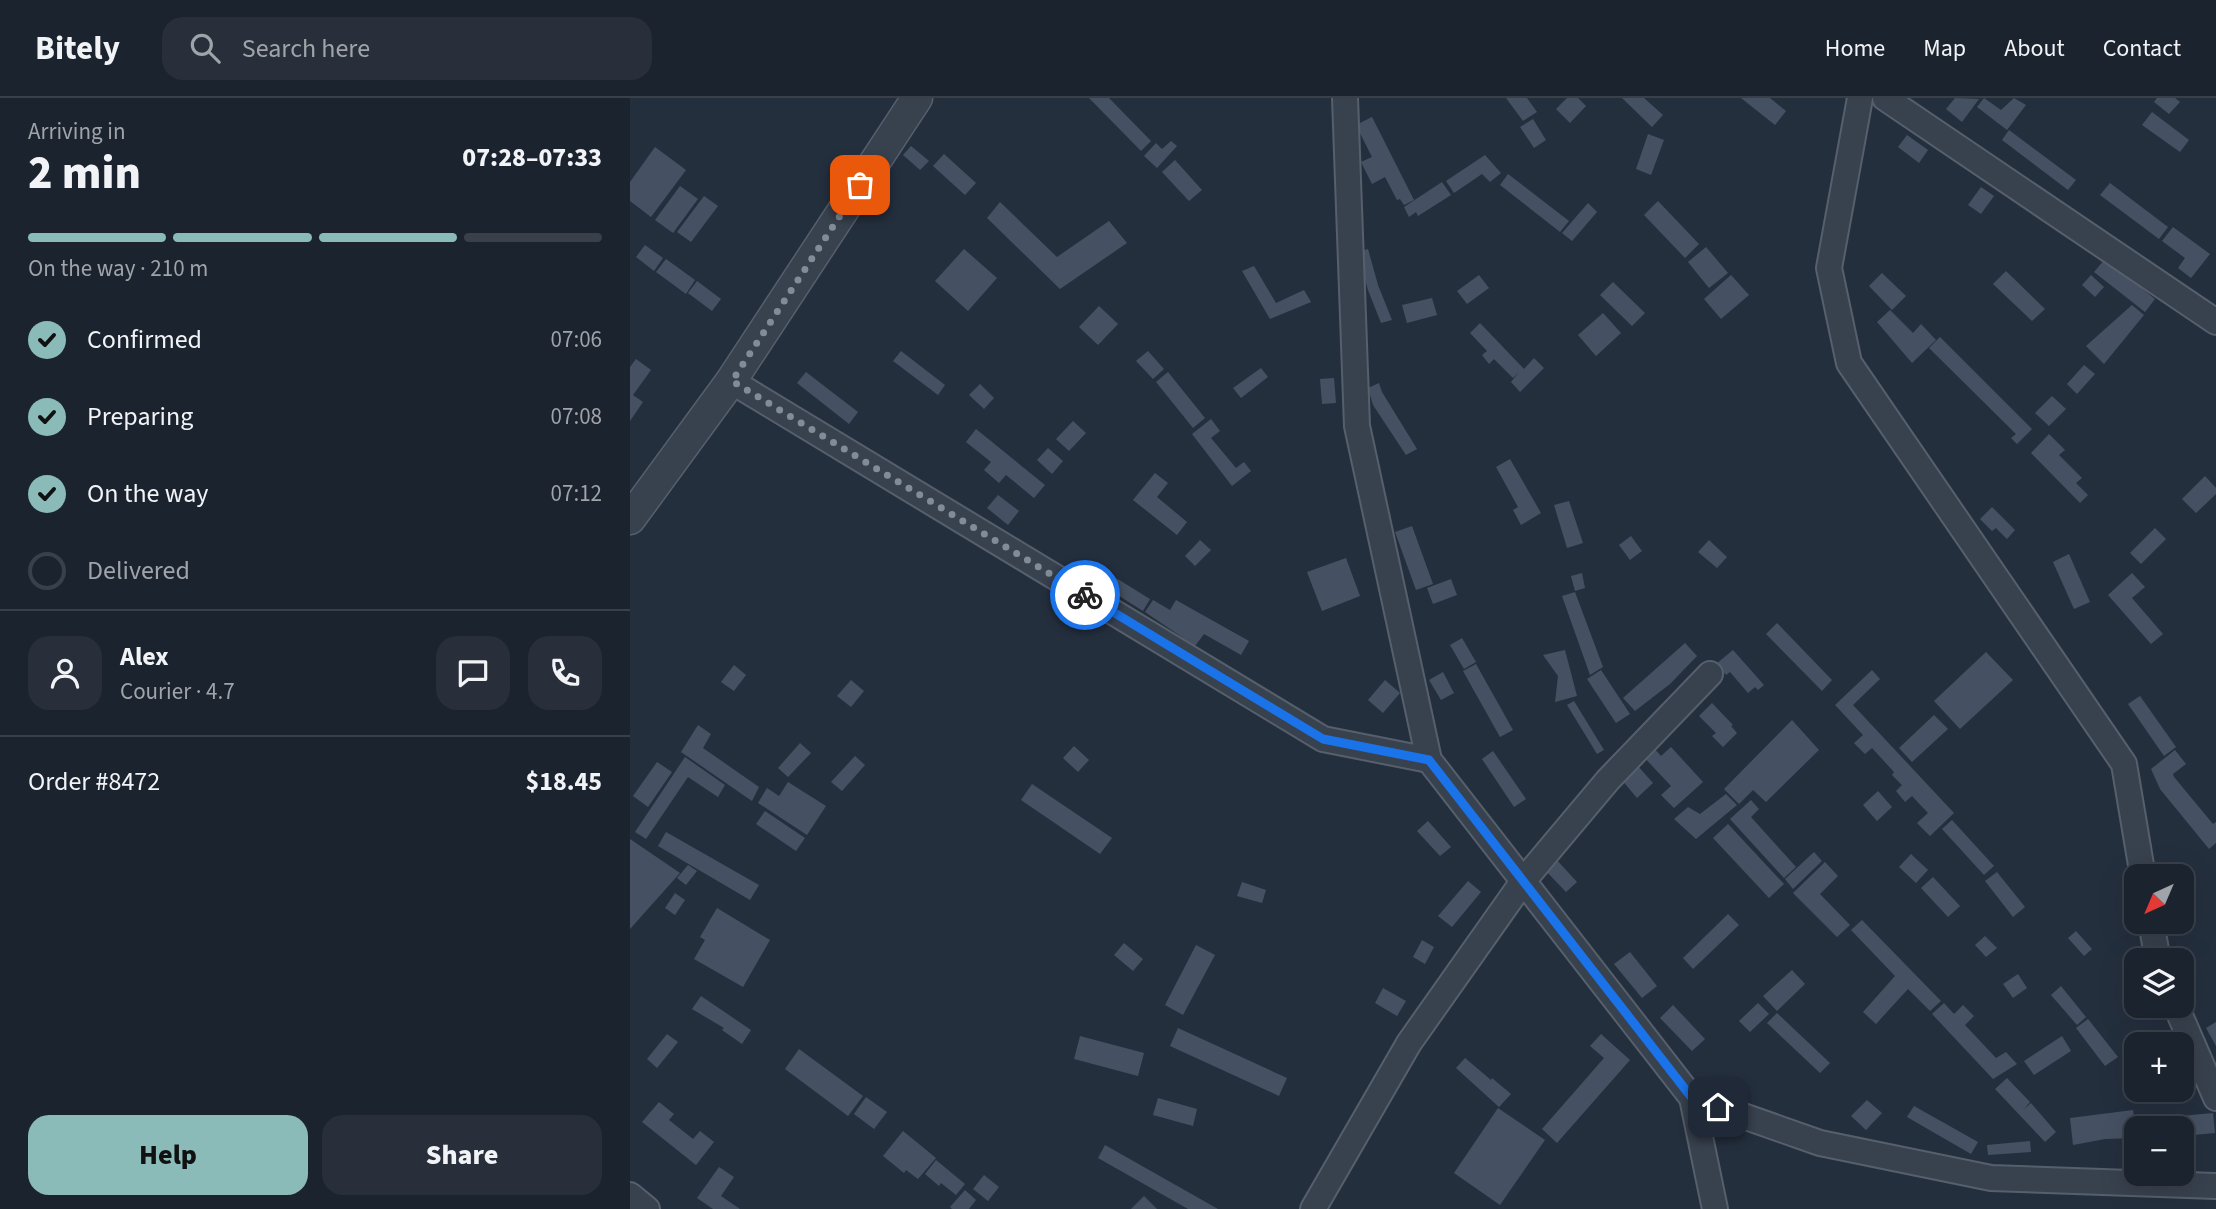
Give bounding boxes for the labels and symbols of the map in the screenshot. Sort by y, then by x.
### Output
pin [830,155,890,215]
courier [1050,560,1120,630]
north arrow [2124,864,2194,934]
pin [1688,1077,1748,1137]

